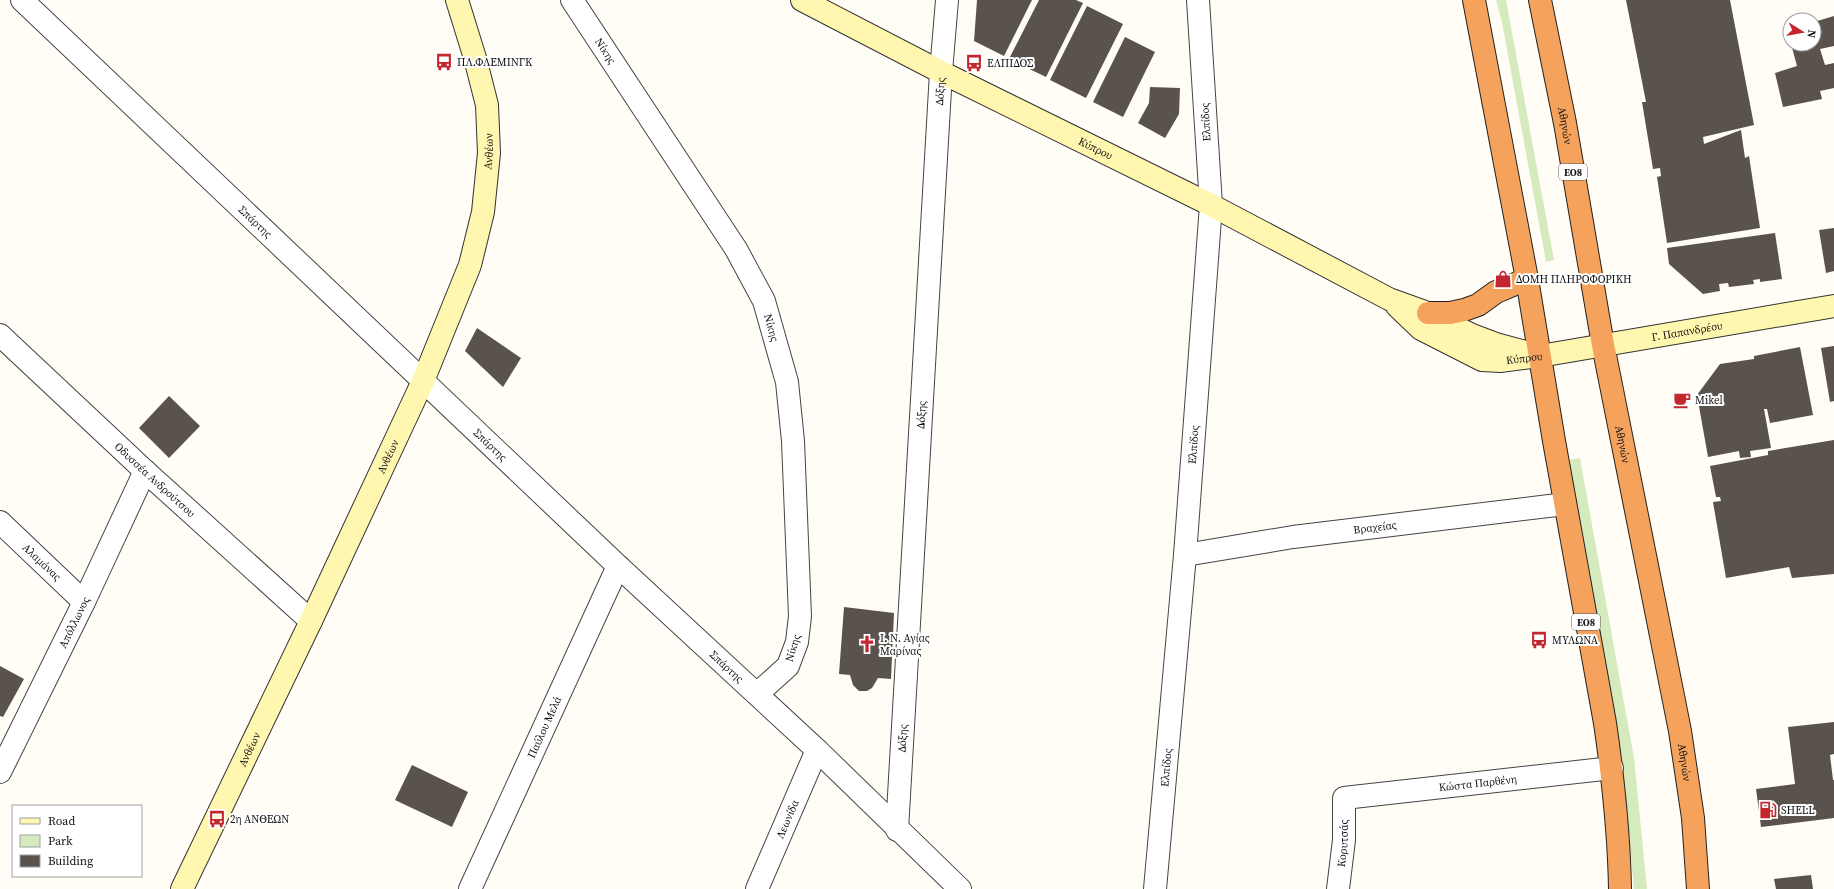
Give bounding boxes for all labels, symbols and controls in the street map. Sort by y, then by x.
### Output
north arrow [1782,12,1822,52]
text: N [1803,28,1819,39]
street label: Νίκης [592,35,620,67]
bus stop icon: ΠΛ.ΦΛΕΜΙΝΓΚ [434,52,454,72]
bus stop icon: ΕΛΠΙΔΟΣ [964,53,984,73]
place label: ΠΛ.ΦΛΕΜΙΝΓΚ [457,55,533,70]
place label: ΕΛΠΙΔΟΣ [987,56,1033,71]
street label: Δόξης [932,77,948,106]
street label: Ελπίδος [1197,102,1215,142]
street label: Αθηνών [1554,105,1576,146]
street label: Ανθέων [480,132,497,170]
street label: Κύπρου [1076,133,1116,163]
road number: ΕΟ8 [1559,164,1587,180]
street label: Σπάρτης [235,202,276,241]
shop icon: ΔΟΜΗ ΠΛΗΡΟΦΟΡΙΚΗ [1493,269,1513,289]
place label: ΔΟΜΗ ΠΛΗΡΟΦΟΡΙΚΗ [1516,272,1632,287]
street label: Νίκης [761,312,783,343]
street label: Γ. Παπανδρέου [1650,318,1724,344]
street label: Κύπρου [1505,348,1543,368]
cafe icon: Mikel [1672,390,1692,410]
place label: Mikel [1695,393,1723,408]
street label: Δόξης [913,400,929,429]
street label: Αθηνών [1612,424,1634,465]
street label: Σπάρτης [470,425,510,464]
street label: Ελπίδος [1184,425,1202,465]
street label: Ανθέων [373,436,402,476]
street label: Οδυσσέα Ανδρούτσου [111,439,199,521]
street label: Βραχείας [1352,517,1397,537]
street label: Αλαμάνας [19,540,65,584]
street label: Απόλλωνος [55,594,93,651]
road number: ΕΟ8 [1572,614,1600,630]
bus stop icon: ΜΥΛΩΝΑ [1529,630,1549,650]
place label: Ι. Ν. Αγίας Μαρίνας [880,631,930,659]
street label: Νίκης [782,632,804,664]
place label: ΜΥΛΩΝΑ [1552,633,1599,648]
church icon: Ι. Ν. Αγίας Μαρίνας [857,634,877,654]
street label: Σπάρτης [707,647,747,686]
street label: Παύλου Μελά [524,694,565,760]
street label: Δόξης [894,724,911,753]
street label: Ανθέων [235,729,264,769]
street label: Αθηνών [1674,743,1695,783]
street label: Ελπίδος [1157,748,1175,787]
street label: Κώστα Παρθένη [1438,771,1518,795]
street label: Λεωνίδα [772,797,802,841]
fuel station icon: SHELL [1758,800,1778,820]
place label: SHELL [1781,803,1815,818]
legend [12,805,142,877]
bus stop icon: 2η ΑΝΘΕΩΝ [207,809,227,829]
place label: 2η ΑΝΘΕΩΝ [230,812,289,827]
text: Road [48,813,75,829]
street label: Κορυτσάς [1333,820,1352,868]
text: Park [48,833,73,849]
text: Building [48,853,93,869]

